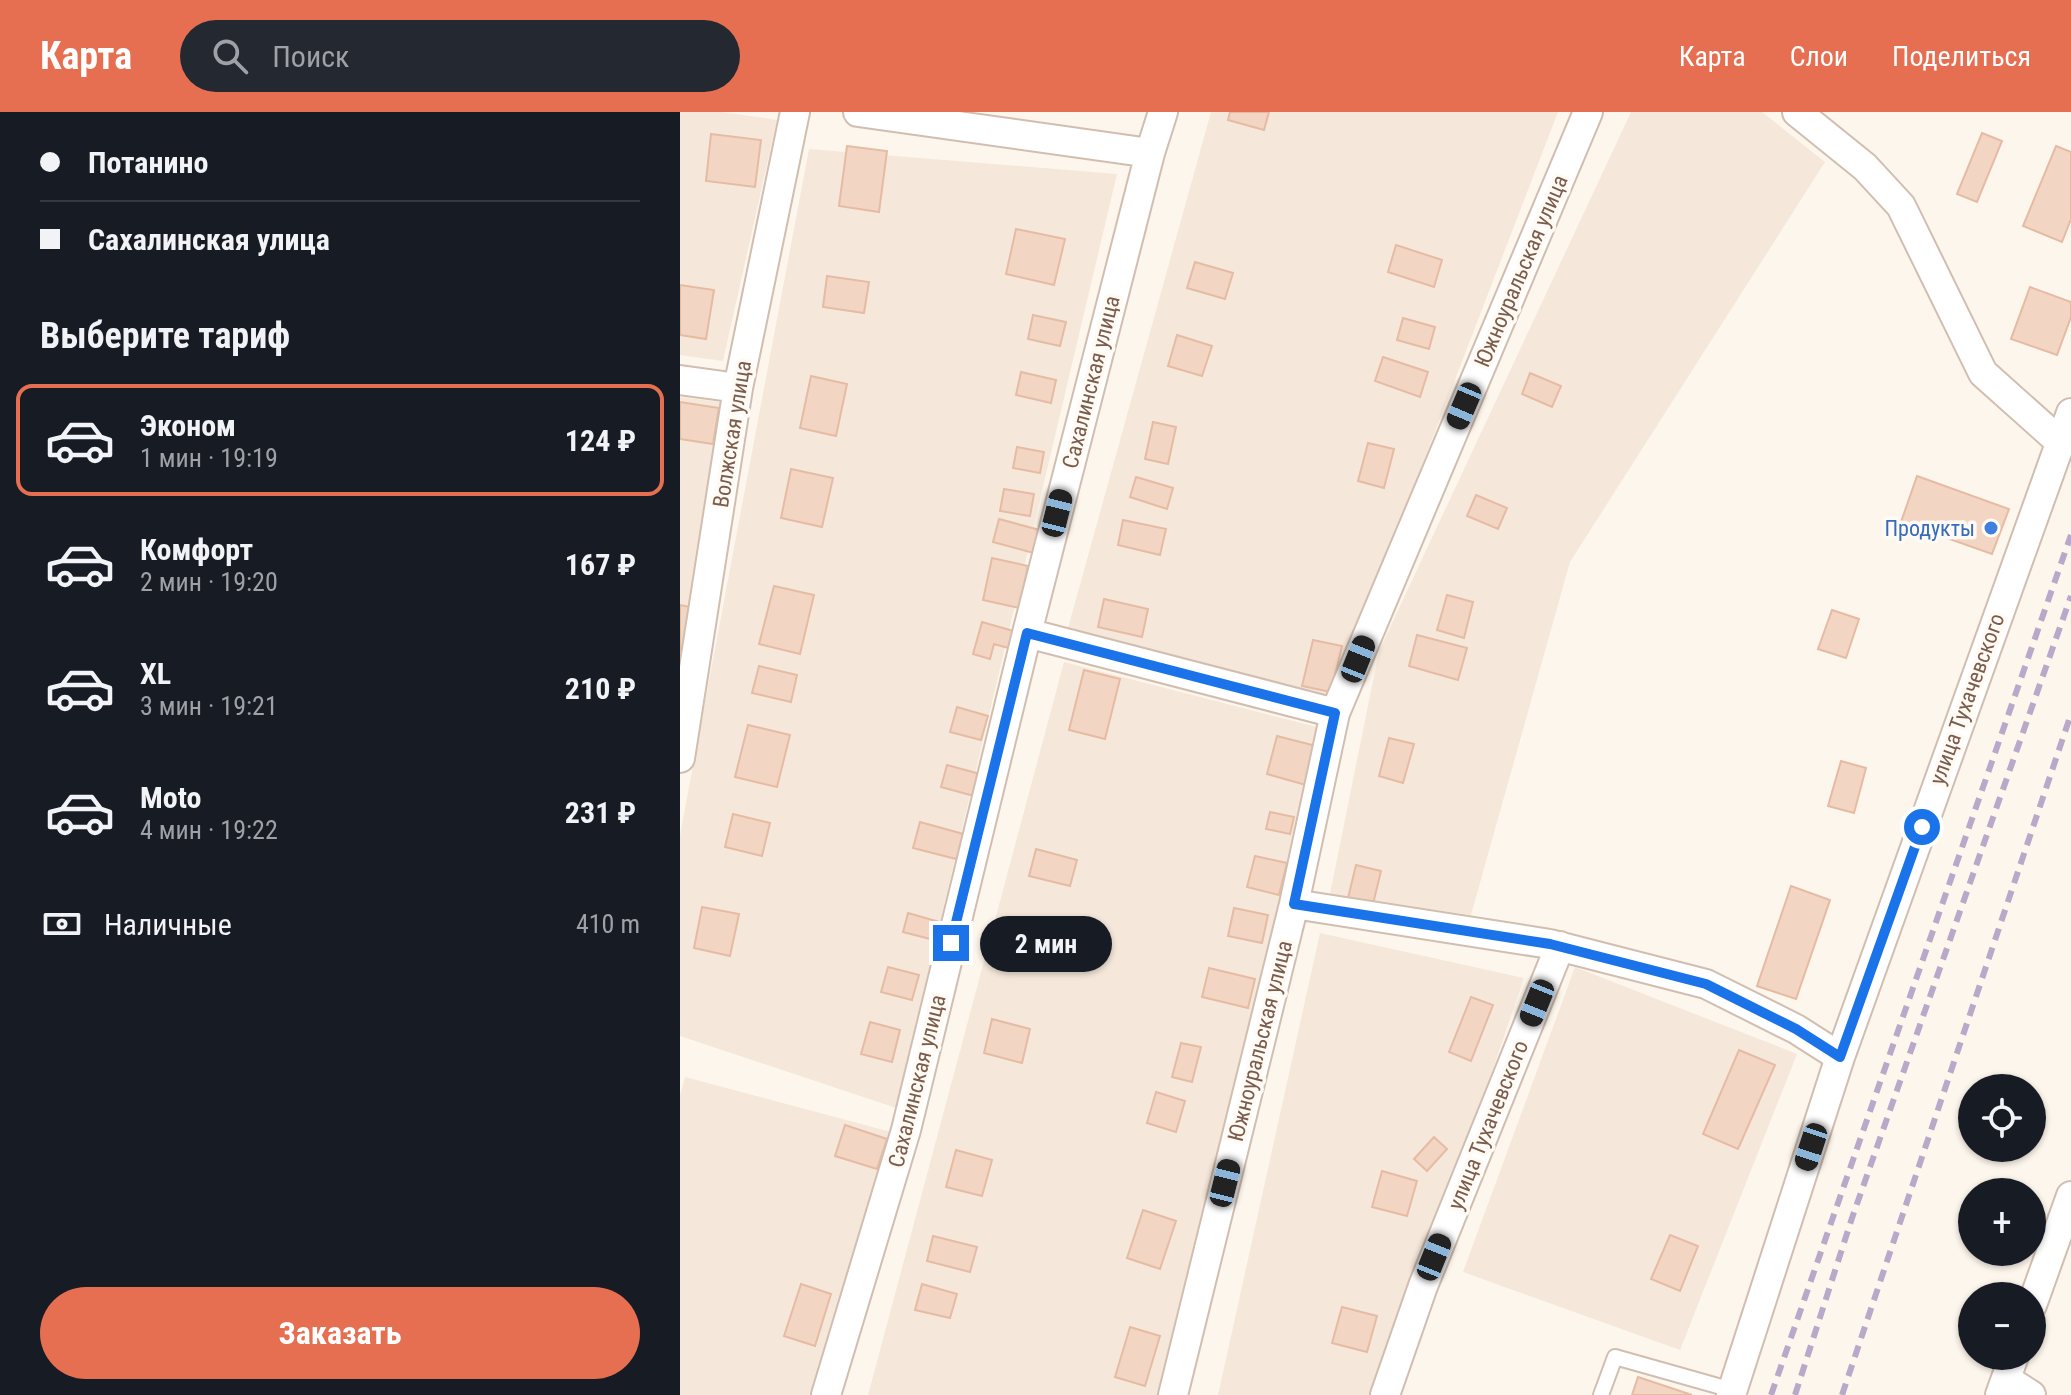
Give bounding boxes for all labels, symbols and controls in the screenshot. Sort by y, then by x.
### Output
search box [180,20,740,92]
text: Карта [40,34,132,78]
icon: search [208,34,252,78]
text: Поиск [272,39,349,74]
text: Карта [1679,40,1746,73]
text: Слои [1790,40,1848,73]
text: Поделиться [1892,40,2031,73]
text: Потанино [88,145,208,180]
street label: Южноуральская улица [1469,171,1573,371]
text: Сахалинская улица [88,222,330,257]
street label: Сахалинская улица [1057,293,1125,471]
text: Выберите тариф [40,315,290,357]
street label: Волжская улица [708,359,756,509]
car [1444,379,1484,433]
icon: car [44,404,116,476]
text: Эконом [140,408,236,443]
text: 124 ₽ [565,423,636,458]
text: 1 мин · 19:19 [140,443,278,473]
car [1040,487,1074,539]
place label: Продукты [1884,516,1975,541]
marker: Продукты [1982,519,2000,537]
icon: car [44,528,116,600]
text: Комфорт [140,532,253,567]
text: 167 ₽ [565,547,636,582]
text: 2 мин · 19:20 [140,567,278,597]
street label: улица Тухачевского [1924,610,2010,788]
car [1338,632,1378,686]
icon: car [44,652,116,724]
text: XL [140,656,171,691]
text: 210 ₽ [565,671,636,706]
text: 3 мин · 19:21 [140,691,278,721]
icon: car [44,776,116,848]
text: Moto [140,780,201,815]
text: 231 ₽ [565,795,636,830]
route start [1904,809,1940,845]
text: 4 мин · 19:22 [140,815,278,845]
icon: cash [40,902,84,946]
text: Наличные [104,907,232,942]
text: 410 m [576,909,640,939]
callout: 2 мин [979,915,1111,971]
route end [933,925,969,961]
text: 2 мин [1015,929,1077,959]
street label: Южноуральская улица [1223,938,1297,1144]
car [1517,976,1557,1030]
street label: Сахалинская улица [883,992,951,1170]
street label: улица Тухачевского [1443,1037,1533,1213]
map controls [1958,1074,2046,1370]
button: locate [1958,1074,2046,1162]
car [1792,1120,1830,1174]
car [1208,1157,1242,1209]
button: + [1958,1178,2046,1266]
car [1414,1230,1454,1284]
button: − [1958,1282,2046,1370]
button: Заказать [40,1287,640,1379]

